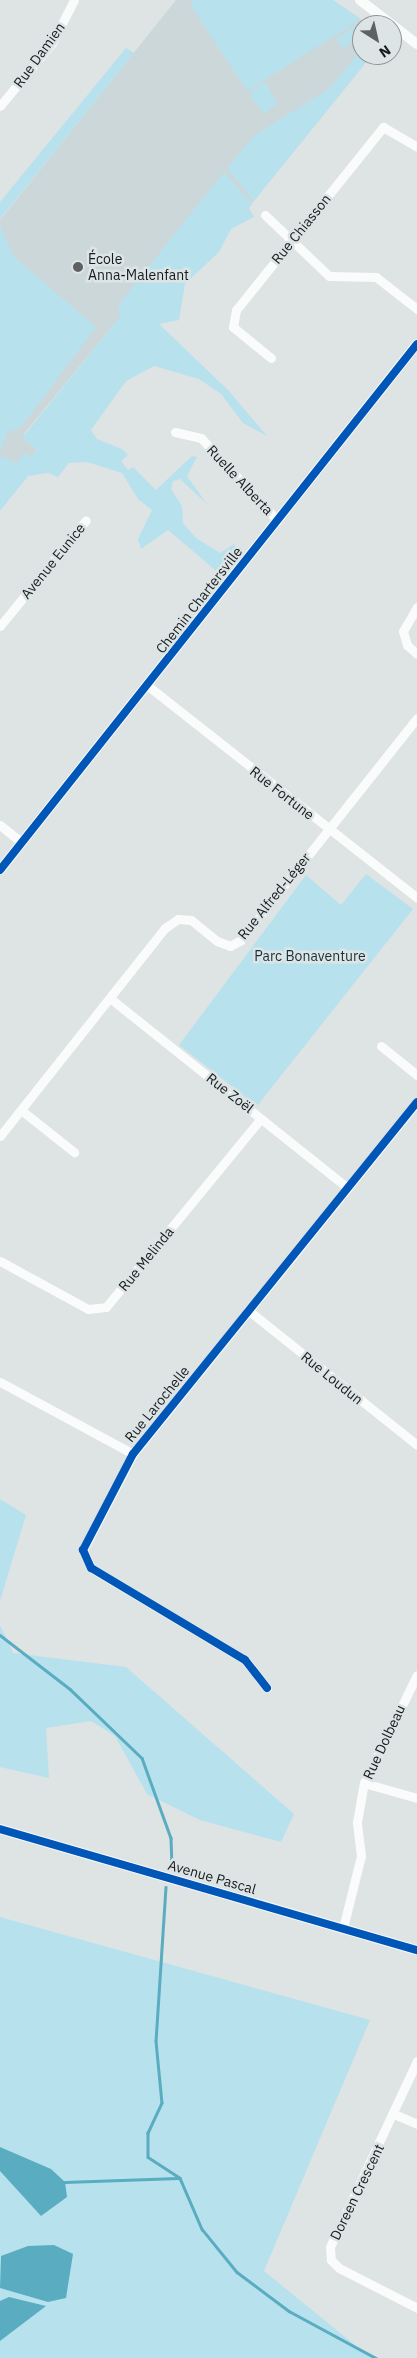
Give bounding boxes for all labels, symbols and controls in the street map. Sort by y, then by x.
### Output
north arrow [352,15,402,65]
street label: Rue Damien [10,19,68,91]
text: N [376,41,394,62]
street label: Rue Chiasson [268,191,334,267]
place label: École Anna-Malenfant [88,251,189,284]
marker: École Anna-Malenfant [72,261,84,273]
street label: Ruelle Alberta [203,442,277,518]
street label: Avenue Eunice [17,520,89,602]
street label: Chemin Chartersville [152,543,246,657]
street label: Rue Fortune [247,763,317,823]
street label: Rue Alfred-Léger [234,849,314,943]
park label: Parc Bonaventure [254,948,366,964]
street label: Rue Zoël [203,1069,257,1117]
street label: Rue Melinda [115,1223,177,1295]
street label: Rue Loudun [298,1348,366,1408]
street label: Rue Larochelle [121,1362,193,1446]
street label: Rue Dolbeau [359,1702,409,1782]
street label: Avenue Pascal [166,1856,258,1898]
street label: Doreen Crescent [327,2141,387,2243]

